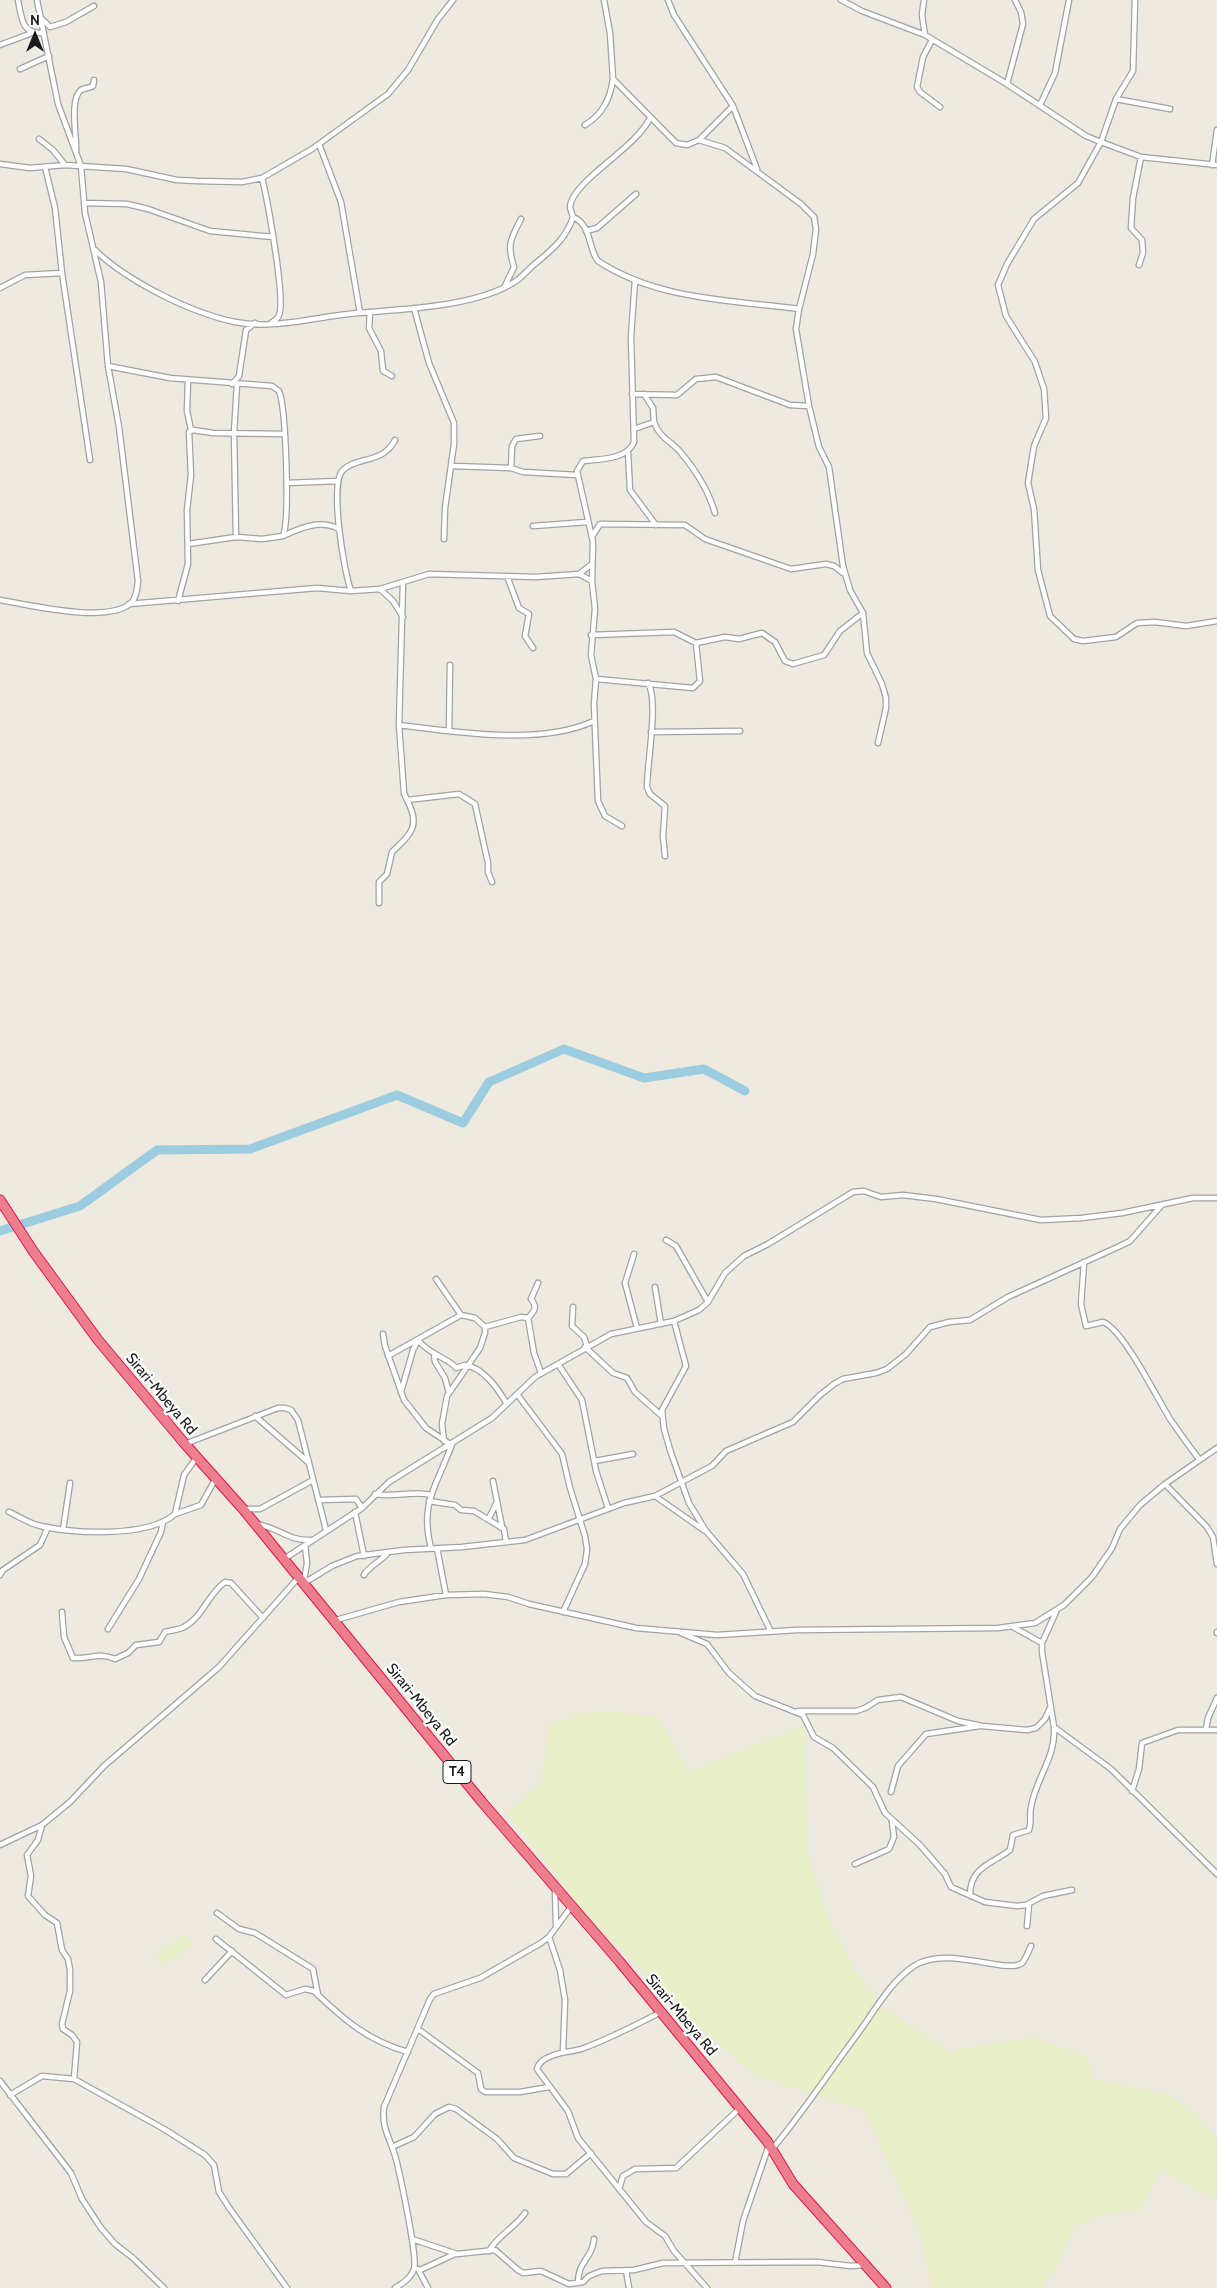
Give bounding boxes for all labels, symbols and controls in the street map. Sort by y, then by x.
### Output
north arrow [10,10,60,60]
text: N [30,11,40,29]
street label: Sirari-Mbeya Rd [122,1350,200,1438]
street label: Sirari-Mbeya Rd [382,1660,460,1750]
road number: T4 [443,1760,471,1784]
street label: Sirari-Mbeya Rd [642,1971,720,2059]

